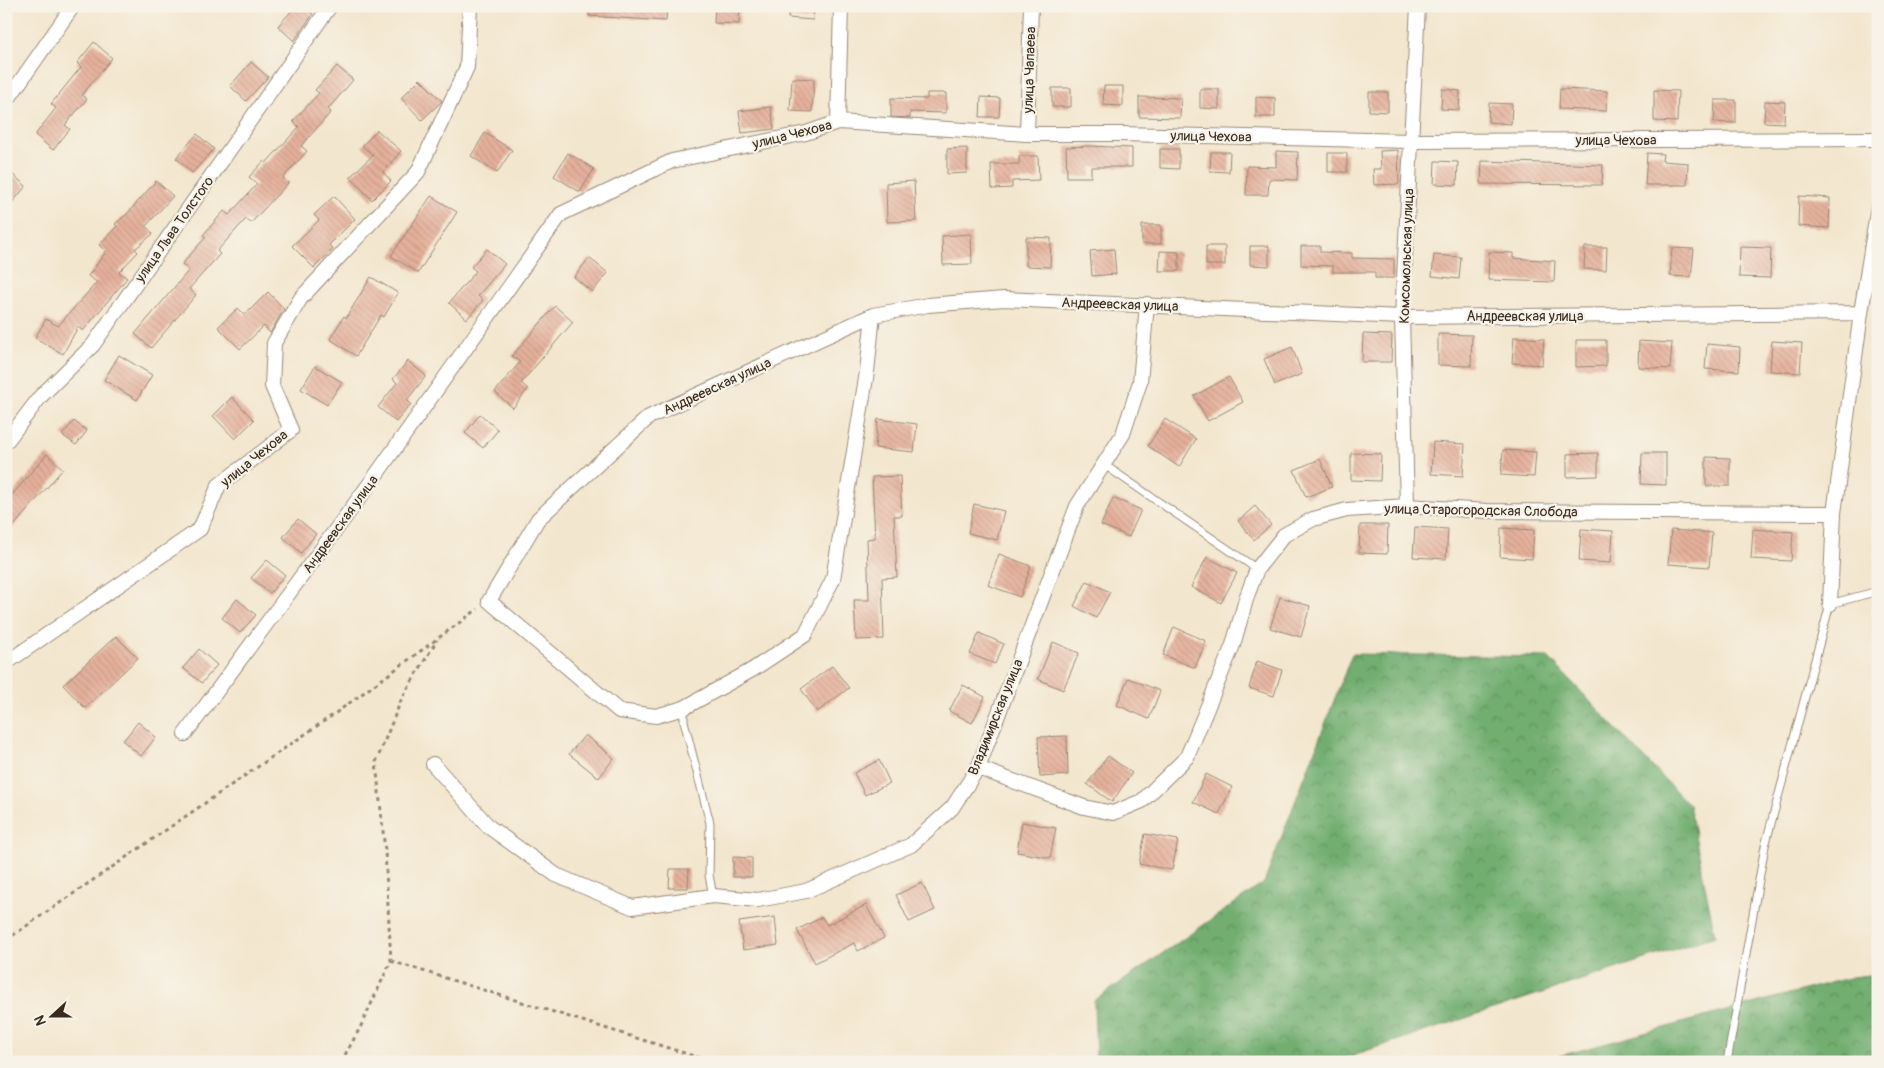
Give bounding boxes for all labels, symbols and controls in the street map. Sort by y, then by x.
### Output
street label: улица Чапаева [1019,26,1040,115]
street label: улица Чехова [750,116,834,153]
street label: улица Чехова [1169,127,1252,146]
street label: улица Чехова [1574,132,1657,149]
street label: улица Льва Толстого [131,173,218,286]
street label: Комсомольская улица [1396,188,1417,324]
street label: Андреевская улица [1061,294,1179,315]
street label: Андреевская улица [1466,308,1584,325]
street label: Андреевская улица [661,354,774,419]
street label: улица Чехова [217,426,291,491]
street label: Андреевская улица [299,472,382,577]
street label: улица Старогородская Слобода [1383,500,1578,521]
street label: Владимирская улица [964,657,1027,778]
north arrow [28,990,78,1040]
text: N [31,1013,50,1028]

